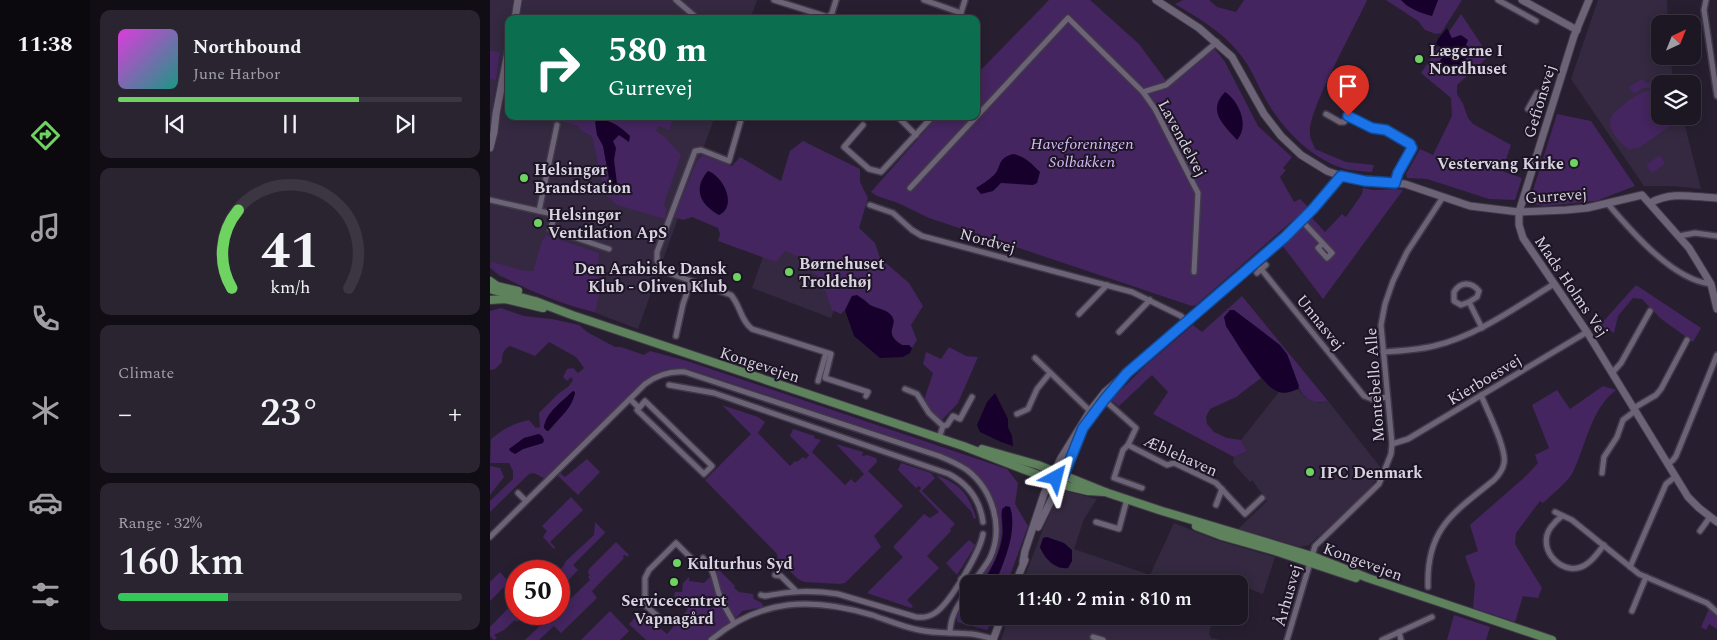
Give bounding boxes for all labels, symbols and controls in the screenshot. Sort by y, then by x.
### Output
north arrow [1651,15,1701,65]
map controls [1651,15,1701,125]
text: 580 m [608,24,707,77]
text: 11:38 [17,28,73,61]
text: Northbound [193,33,302,62]
icon: right [525,35,590,100]
place label: Lægerne I Nordhuset [1429,39,1507,81]
marker: Lægerne I Nordhuset [1413,53,1425,65]
text: June Harbor [193,62,280,86]
street label: Gefionsvej [1517,62,1563,141]
pin [1327,65,1369,116]
text: Gurrevej [608,72,693,105]
icon: arrive [1334,72,1362,100]
button: layers [1651,75,1701,125]
street label: Lavendelvej [1152,96,1213,181]
icon: previous [161,110,189,138]
icon: pause [276,110,304,138]
icon: next [391,110,419,138]
icon: directions [28,118,63,153]
park label: Haveforeningen Solbakken [1030,132,1134,174]
place label: Vestervang Kirke [1437,152,1564,176]
marker: Vestervang Kirke [1568,157,1580,169]
place label: Helsingør Brandstation [534,158,631,200]
marker: Helsingør Brandstation [518,172,530,184]
street label: Gurrevej [1524,182,1588,210]
place label: Helsingør Ventilation ApS [548,203,667,245]
icon: music [28,210,63,245]
text: 41 [261,212,319,291]
marker: Helsingør Ventilation ApS [532,217,544,229]
street label: Nordvej [957,222,1018,260]
street label: Mads Holms Vej [1528,231,1614,342]
place label: Børnehuset Troldehøj [799,252,884,294]
place label: Den Arabiske Dansk Klub - Oliven Klub [574,257,727,299]
marker: Børnehuset Troldehøj [783,266,795,278]
marker: Den Arabiske Dansk Klub - Oliven Klub [731,271,743,283]
text: km/h [270,274,310,301]
street label: Unnasvej [1290,289,1350,356]
icon: phone [28,301,63,336]
street label: Montebello Alle [1359,327,1391,443]
street label: Kongevejen [717,341,803,389]
street label: Kierboesvej [1443,348,1526,412]
text: Climate [118,361,174,385]
text: 23° [260,385,320,443]
icon: climate [28,393,63,428]
text: − [118,393,132,436]
text: + [448,393,462,436]
street label: Æblehaven [1140,429,1222,483]
position arrow [1029,451,1081,503]
place label: IPC Denmark [1320,461,1423,485]
marker: IPC Denmark [1304,466,1316,478]
icon: car [28,485,63,520]
text: Range · 32% [118,511,202,535]
text: 160 km [118,534,244,592]
street label: Kongevejen [1320,536,1406,587]
place label: Kulturhus Syd [687,552,793,576]
marker: Kulturhus Syd [671,557,683,569]
speed limit sign: 50 [505,560,570,625]
street label: Århusvej [1268,561,1308,629]
marker: Servicecentret Vapnagård [668,576,680,588]
icon: filters [28,577,63,612]
text: 11:40 · 2 min · 810 m [1016,585,1192,614]
place label: Servicecentret Vapnagård [621,589,727,631]

